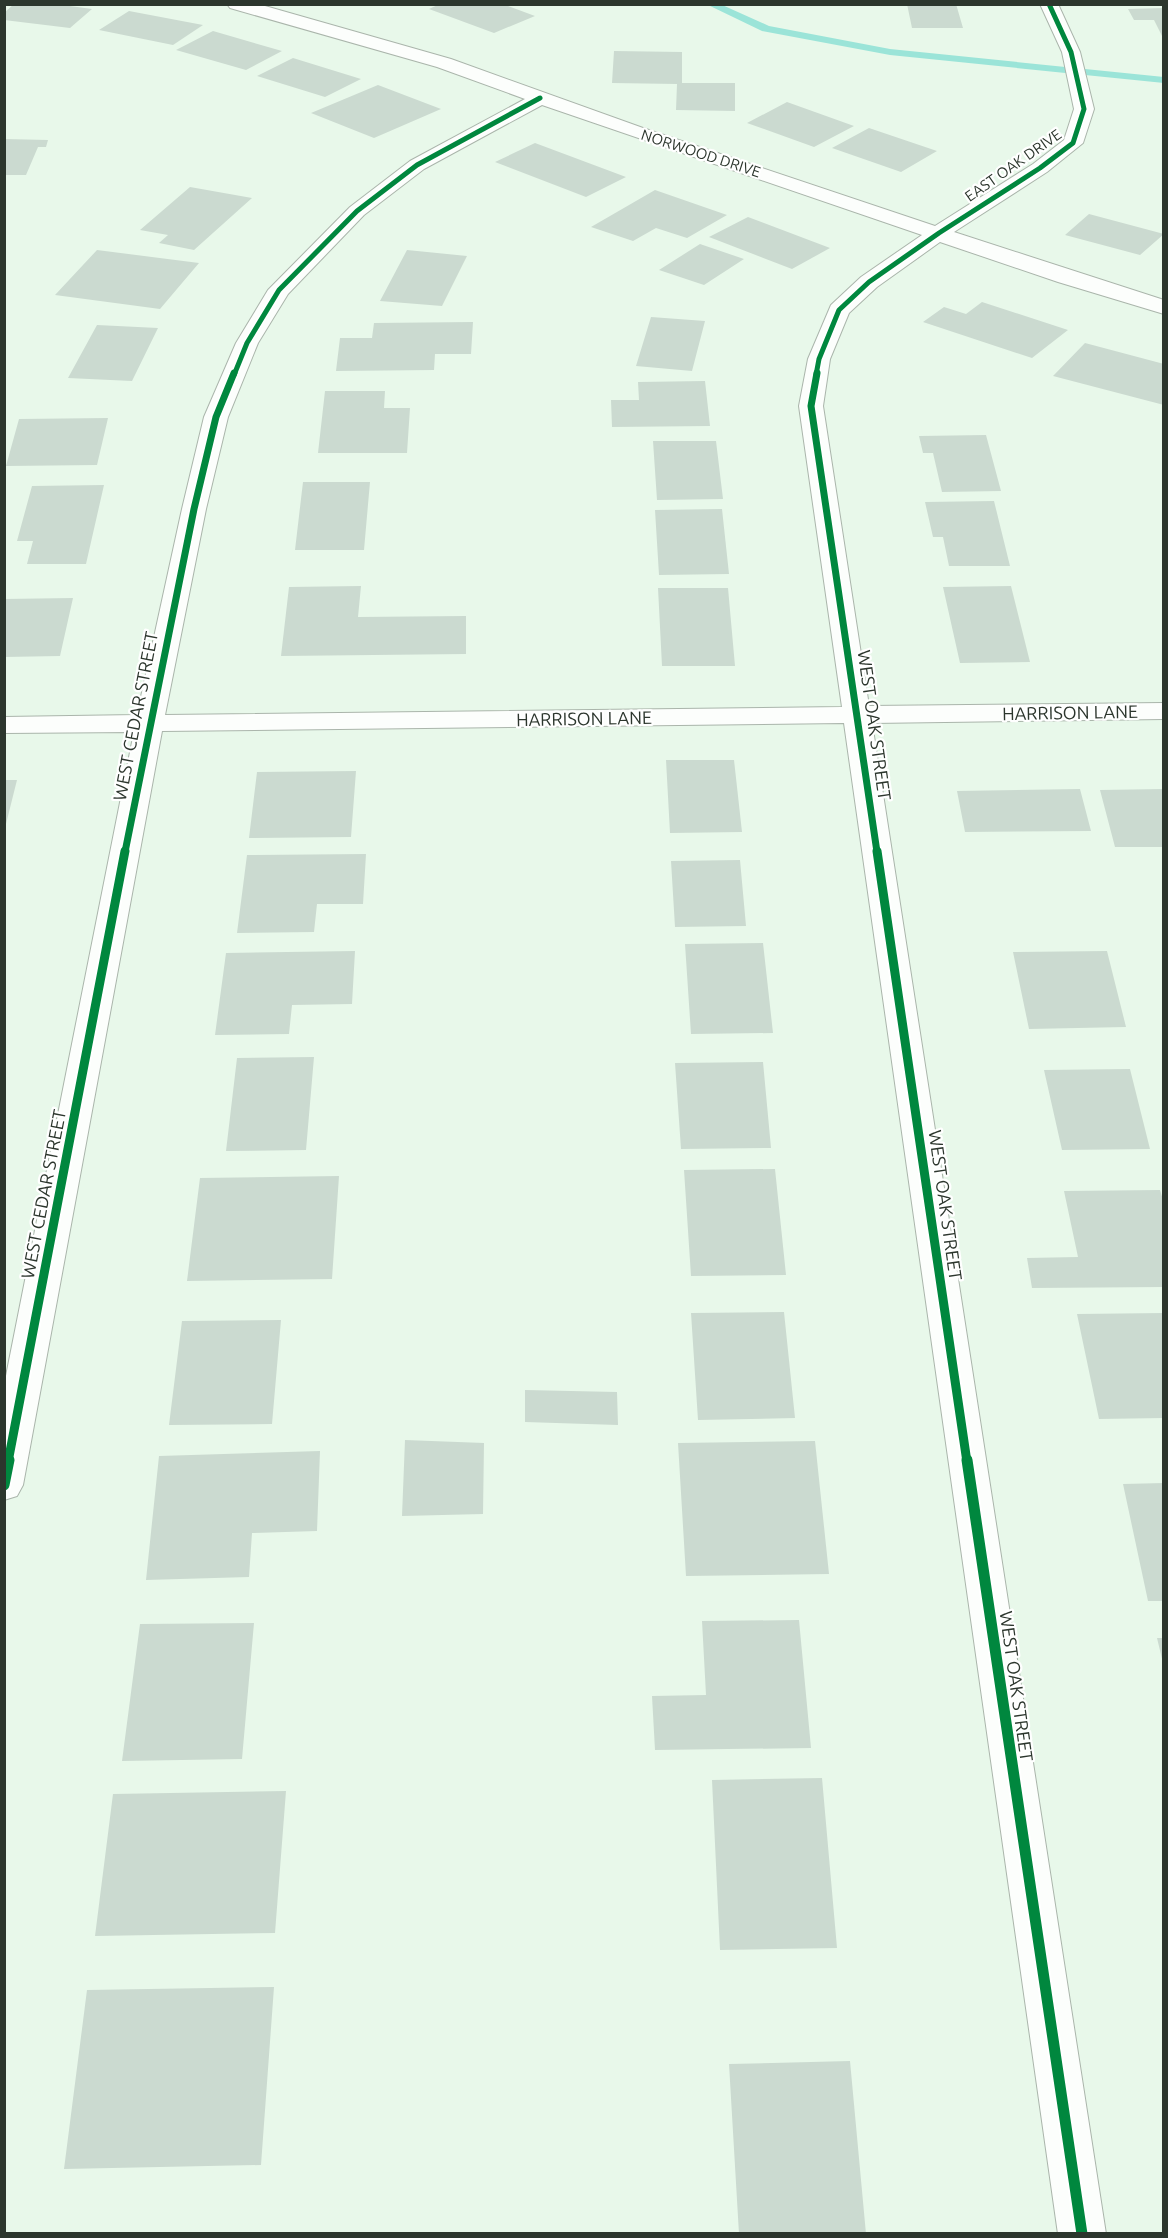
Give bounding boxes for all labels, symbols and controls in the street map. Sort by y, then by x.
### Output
street label: EAST OAK DRIVE [962,125,1064,205]
street label: NORWOOD DRIVE [639,126,763,180]
street label: WEST CEDAR STREET [109,630,161,802]
street label: WEST OAK STREET [855,649,895,801]
street label: HARRISON LANE [1002,701,1138,723]
street label: HARRISON LANE [516,707,652,729]
street label: WEST CEDAR STREET [17,1108,69,1280]
street label: WEST OAK STREET [926,1129,966,1281]
street label: WEST OAK STREET [997,1610,1037,1762]

